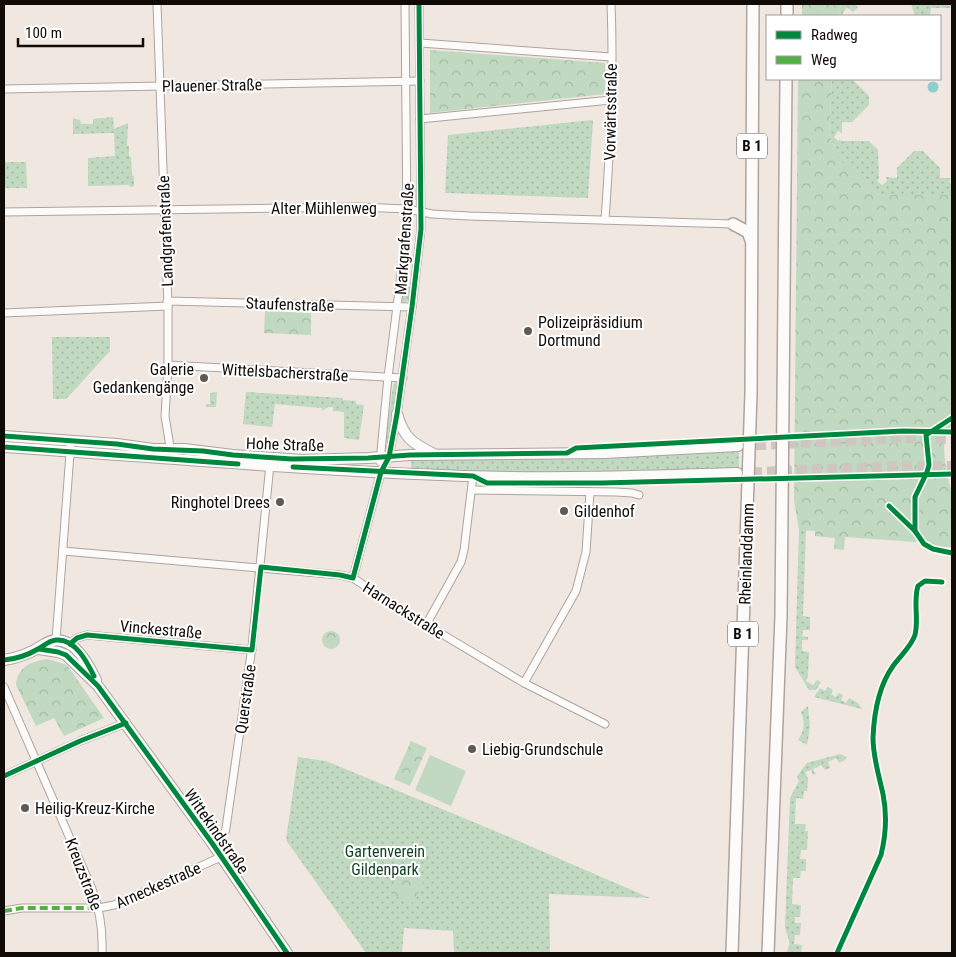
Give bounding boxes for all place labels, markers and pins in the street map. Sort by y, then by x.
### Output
place label: Polizeipräsidium Dortmund [538,313,643,350]
marker: Polizeipräsidium Dortmund [522,325,534,337]
place label: Galerie Gedankengänge [93,360,194,397]
marker: Galerie Gedankengänge [198,372,210,384]
place label: Ringhotel Drees [171,493,270,512]
marker: Ringhotel Drees [274,496,286,508]
place label: Gildenhof [574,502,635,521]
marker: Gildenhof [558,505,570,517]
place label: Liebig-Grundschule [482,740,603,759]
marker: Liebig-Grundschule [466,743,478,755]
place label: Heilig-Kreuz-Kirche [35,799,155,818]
marker: Heilig-Kreuz-Kirche [19,802,31,814]

